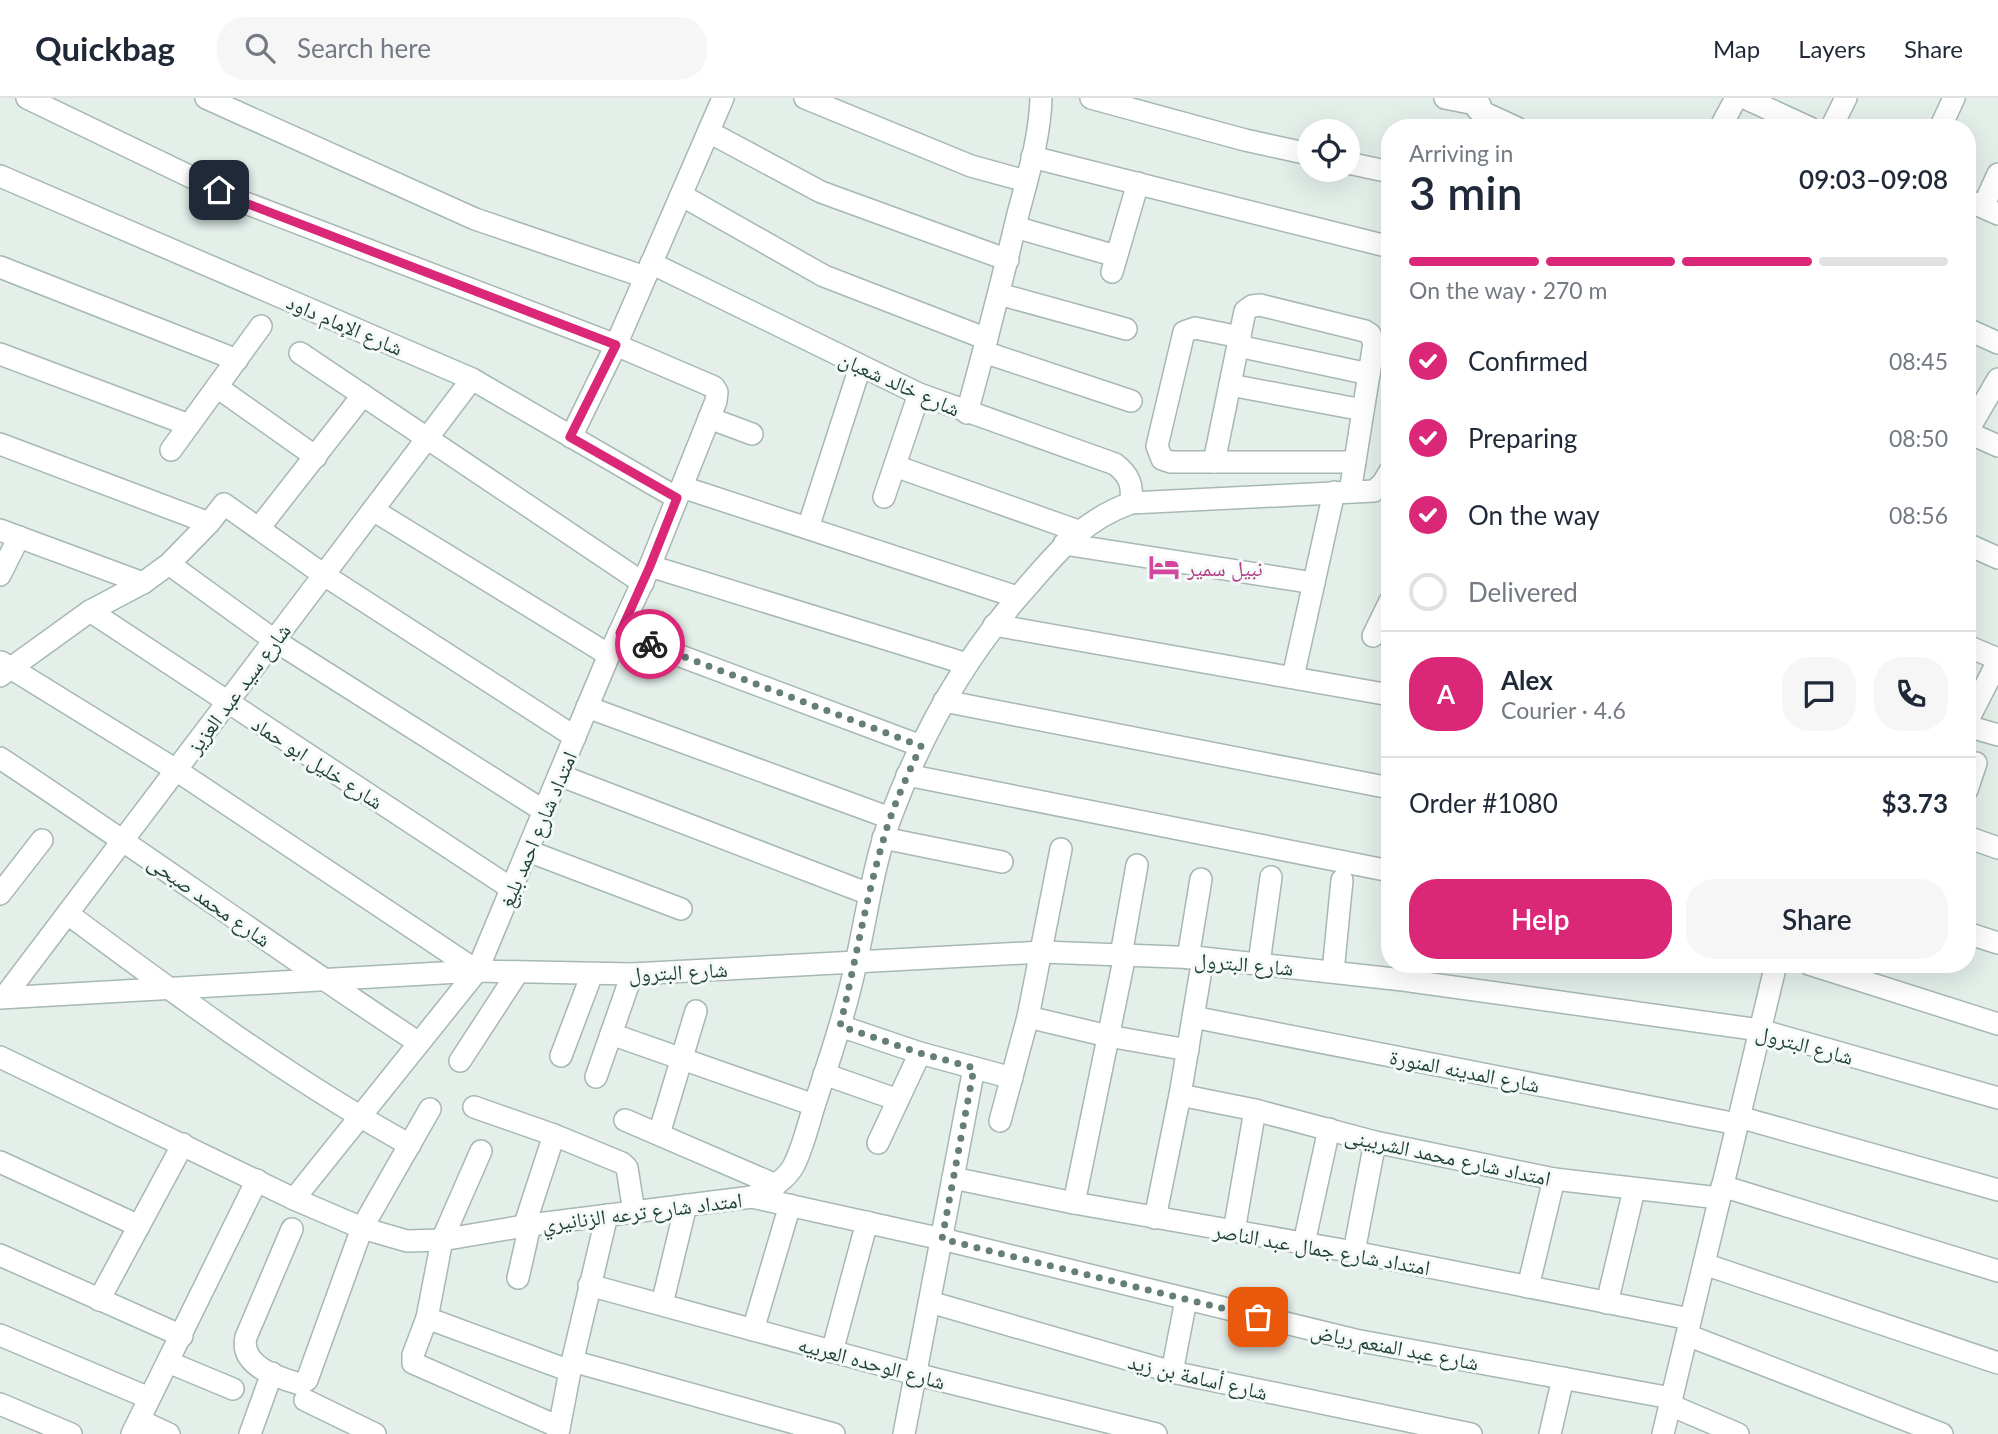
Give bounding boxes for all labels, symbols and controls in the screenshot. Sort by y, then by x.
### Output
search box [217,17,707,80]
text: Quickbag [35,28,175,68]
icon: search [241,29,279,67]
text: Search here [297,32,431,64]
text: Map [1713,34,1760,63]
text: Layers [1798,34,1866,63]
text: Share [1904,34,1963,63]
map controls [1297,119,1360,182]
button: locate [1297,119,1360,182]
text: Arriving in [1409,139,1513,167]
pin [189,160,249,220]
text: 09:03–09:08 [1799,163,1948,195]
text: 3 min [1409,165,1523,220]
icon: home [200,171,238,209]
text: On the way · 270 m [1409,276,1608,304]
street label: شارع الإمام داود [282,288,407,362]
icon: check [1409,342,1447,380]
street label: شارع خالد شعبان [835,345,964,423]
text: Confirmed [1468,345,1588,377]
text: 08:45 [1889,347,1948,375]
icon: check [1409,419,1447,457]
text: Preparing [1468,422,1577,454]
text: 08:50 [1889,424,1948,452]
icon: check [1409,496,1447,534]
text: On the way [1468,499,1600,531]
text: 08:56 [1889,501,1948,529]
hotel icon: نبيل سمير [1147,550,1181,584]
place label: نبيل سمير [1186,555,1263,582]
text: Delivered [1468,576,1578,608]
courier [615,609,685,679]
street label: شارع سيد عبد العزيز [180,618,297,760]
icon: bike [631,625,669,663]
button: chat [1782,657,1856,731]
button: phone [1874,657,1948,731]
text: Alex [1501,664,1553,696]
text: A [1437,678,1455,710]
text: Courier · 4.6 [1501,696,1626,724]
street label: شارع خليل ابو حماد [247,710,388,815]
street label: امتداد شارع احمد بليغ [493,747,583,912]
text: Order #1080 [1409,787,1558,819]
text: $3.73 [1882,787,1948,819]
street label: شارع محمد صبحى [143,848,276,953]
button: Help [1409,879,1672,959]
button: Share [1686,879,1948,959]
street label: شارع البترول [1193,946,1295,982]
street label: شارع البترول [628,956,728,988]
street label: شارع البترول [1753,1019,1856,1071]
street label: شارع المدينه المنورة [1387,1043,1542,1099]
street label: امتداد شارع محمد الشربينى [1342,1122,1553,1192]
street label: امتداد شارع ترعه الزنانيري [541,1186,744,1241]
street label: امتداد شارع جمال عبد الناصر [1210,1216,1432,1281]
pin [1228,1287,1288,1347]
icon: bag [1239,1298,1277,1336]
street label: شارع عبد المنعم رياض [1308,1317,1481,1377]
street label: شارع الوحده العربيه [795,1330,948,1396]
street label: شارع أسامة بن زيد [1125,1348,1270,1406]

